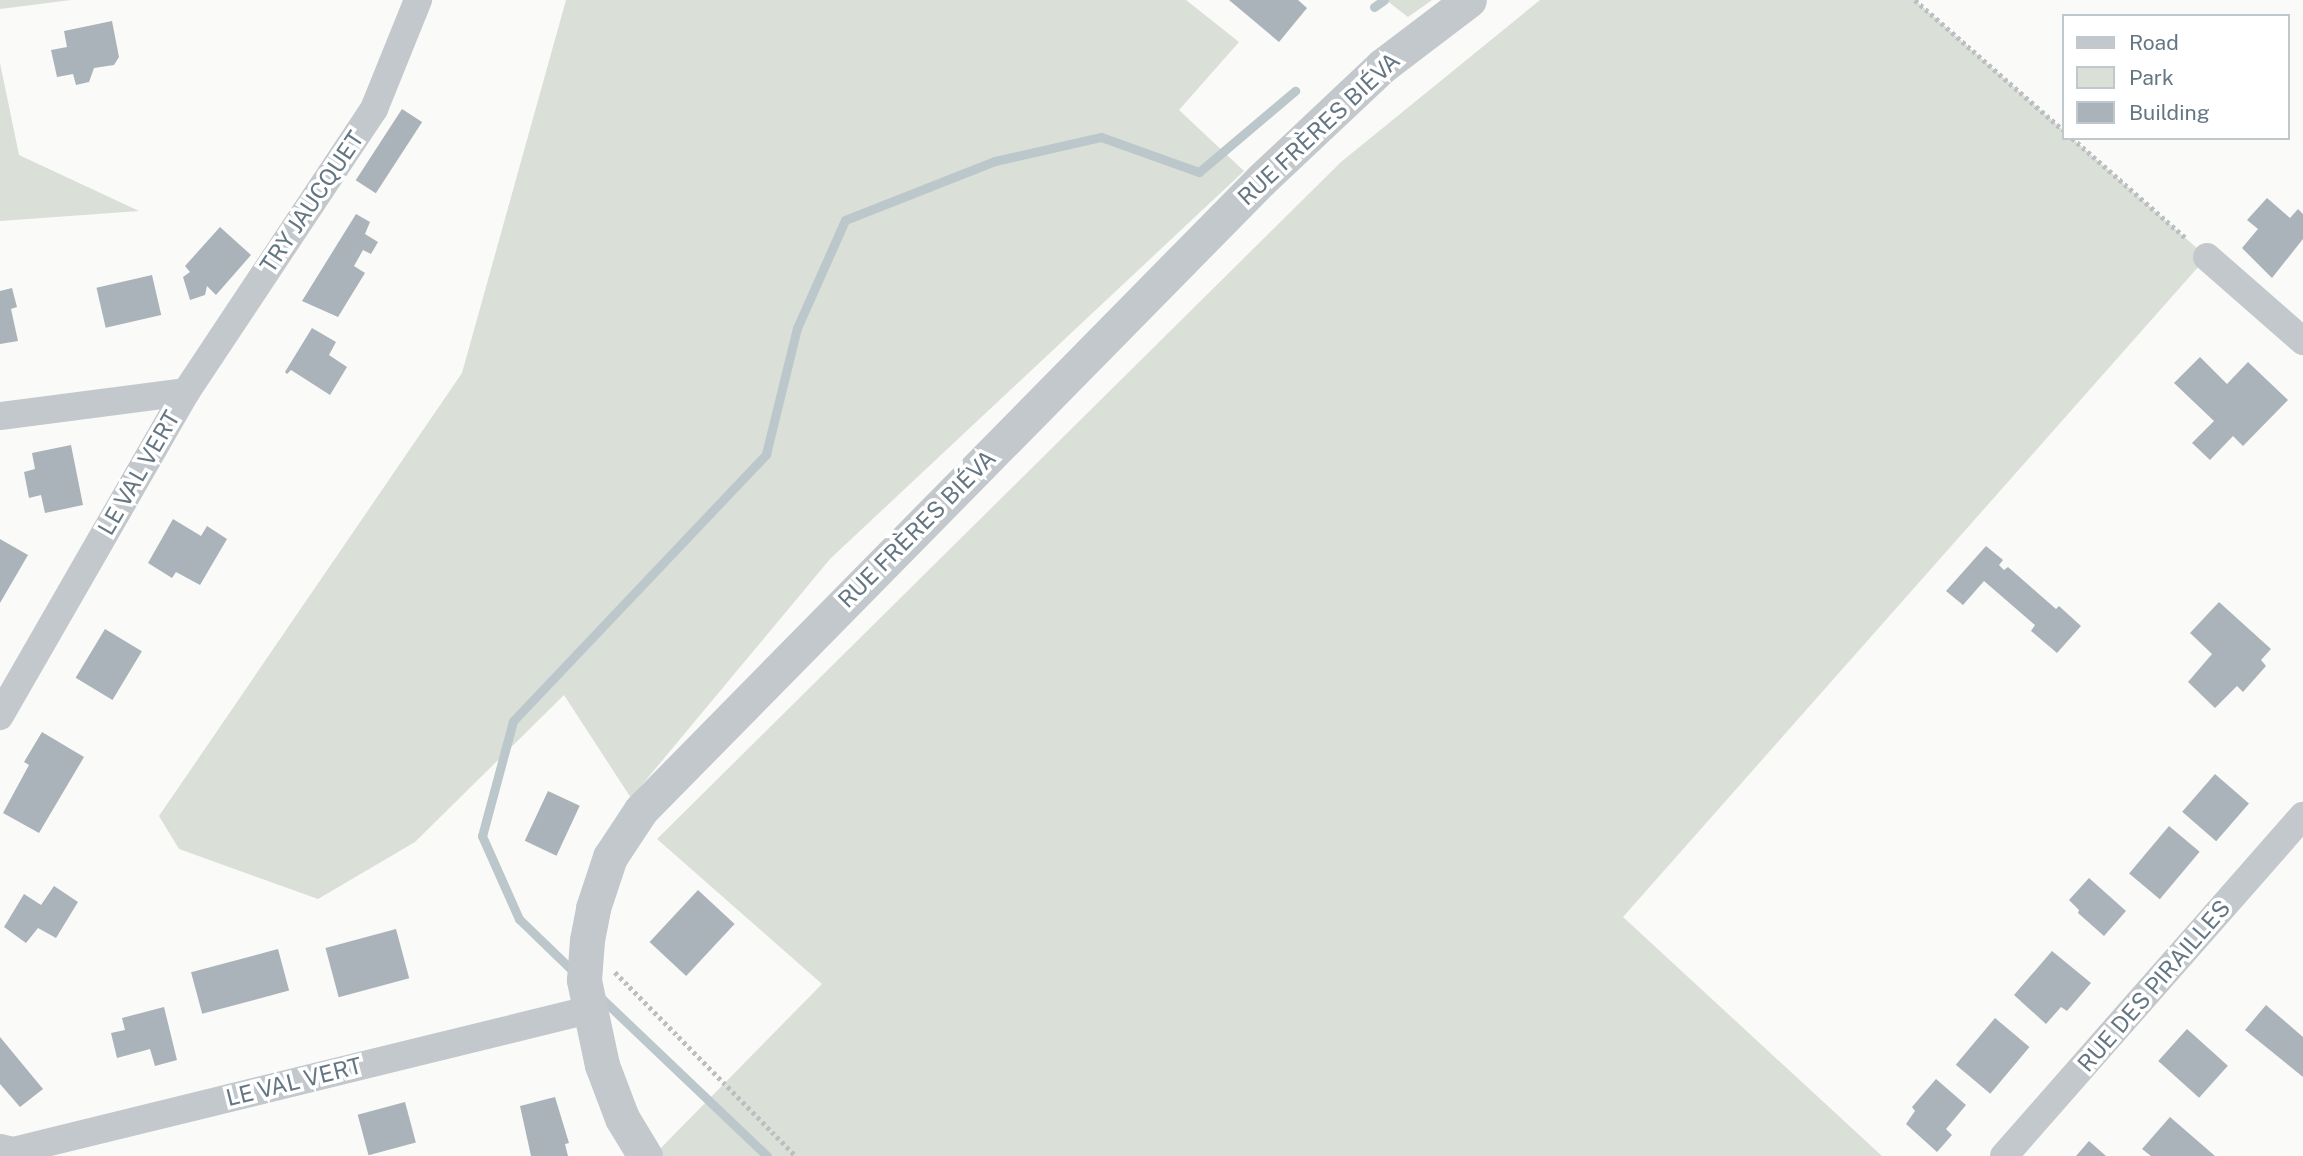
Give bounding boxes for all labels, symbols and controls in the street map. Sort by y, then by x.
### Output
legend [2062,14,2289,140]
text: Road [2129,30,2179,55]
street label: RUE FRÈRES BIÉVA [1232,47,1406,211]
text: Park [2129,65,2174,90]
text: Building [2129,100,2210,125]
street label: TRY JAUCQUET [254,126,370,278]
street label: LE VAL VERT [92,405,186,541]
street label: RUE FRÈRES BIÉVA [833,445,1001,613]
street label: RUE DES PIRAILLES [2072,895,2236,1077]
street label: LE VAL VERT [223,1052,365,1112]

